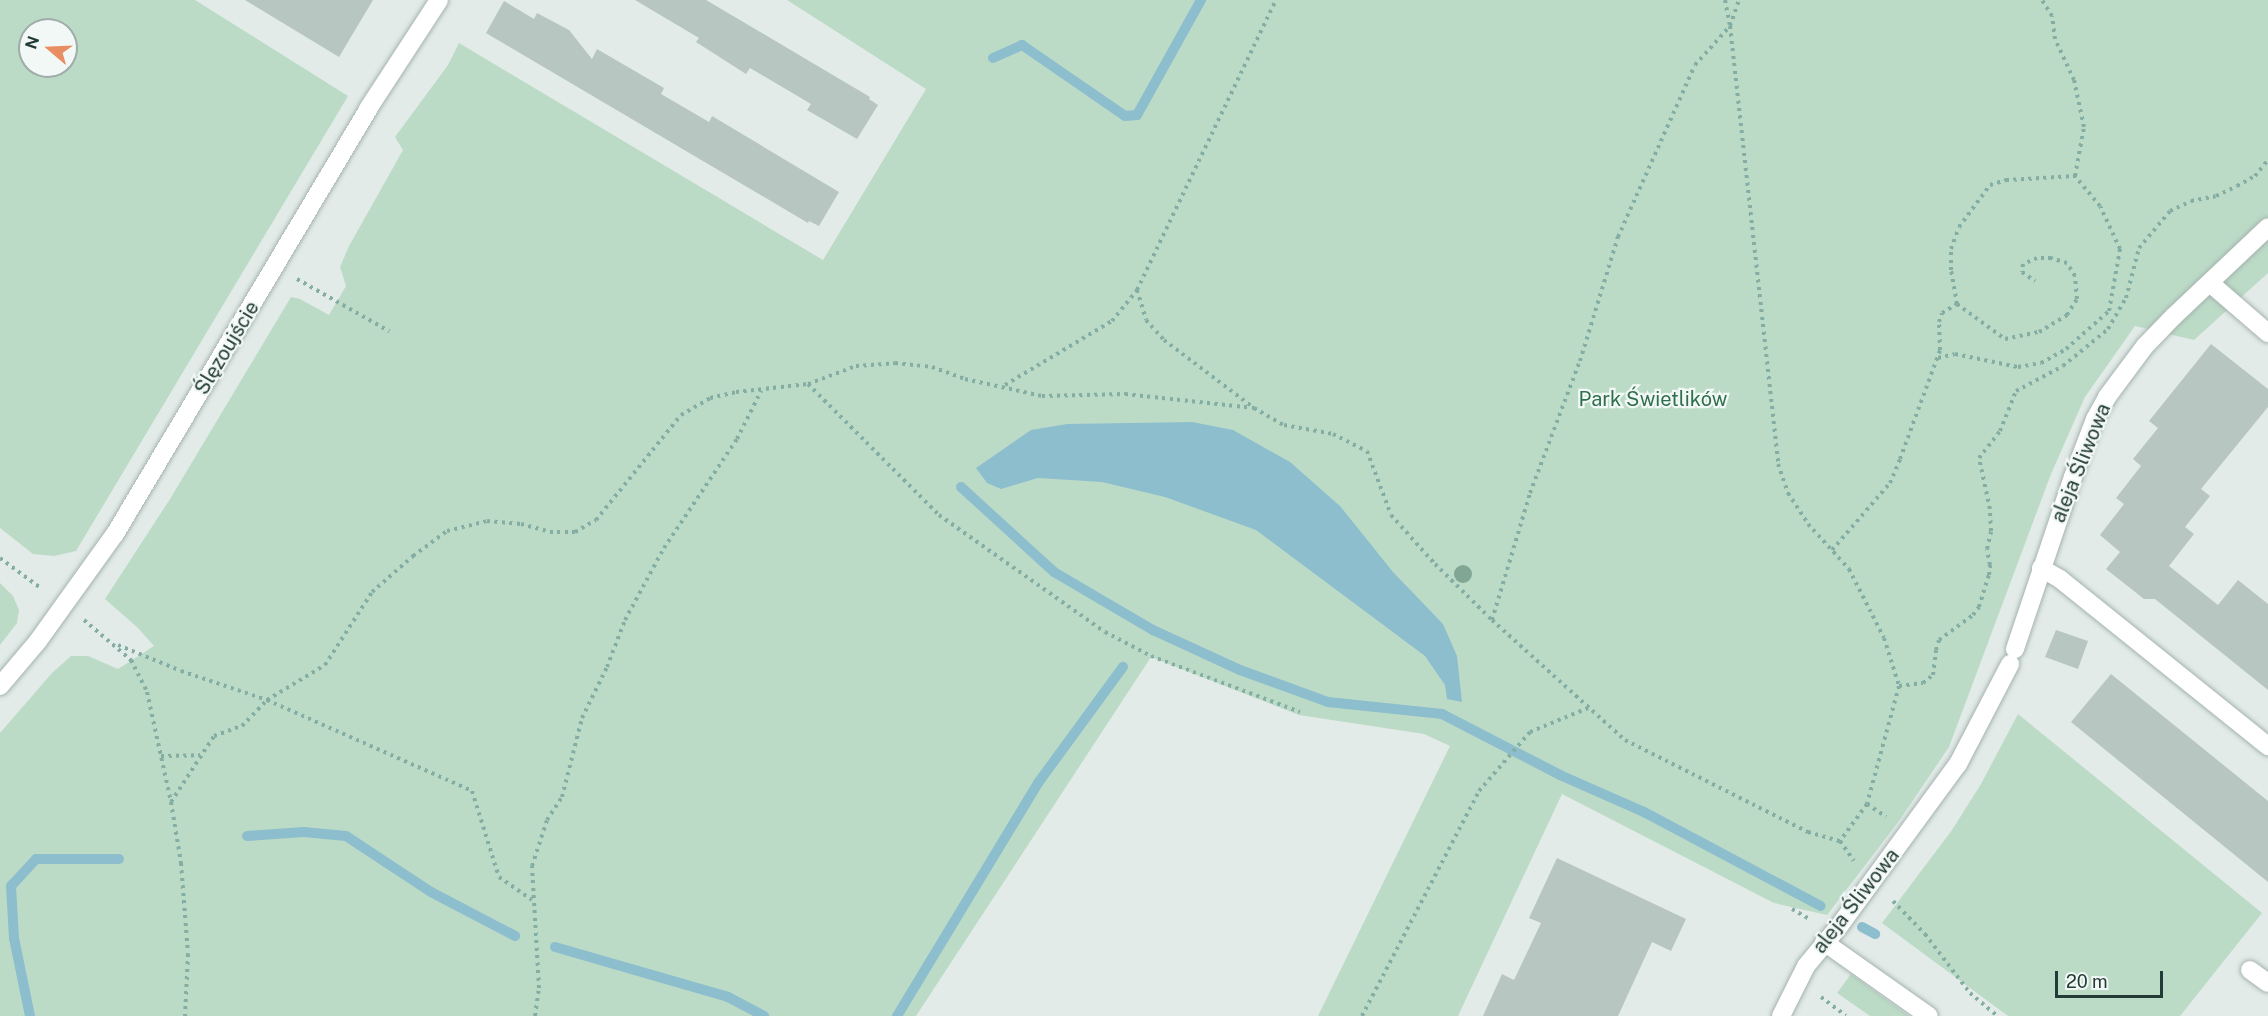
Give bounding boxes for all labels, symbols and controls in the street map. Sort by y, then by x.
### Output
north arrow [18,18,78,78]
text: N [21,34,43,52]
street label: Ślęzoujście [190,297,264,399]
park label: Park Świetlików [1579,387,1727,411]
street label: aleja Śliwowa [2046,400,2116,526]
street label: aleja Śliwowa [1808,844,1904,958]
scale bar [2058,959,2166,997]
text: 20 m [2066,971,2108,992]

